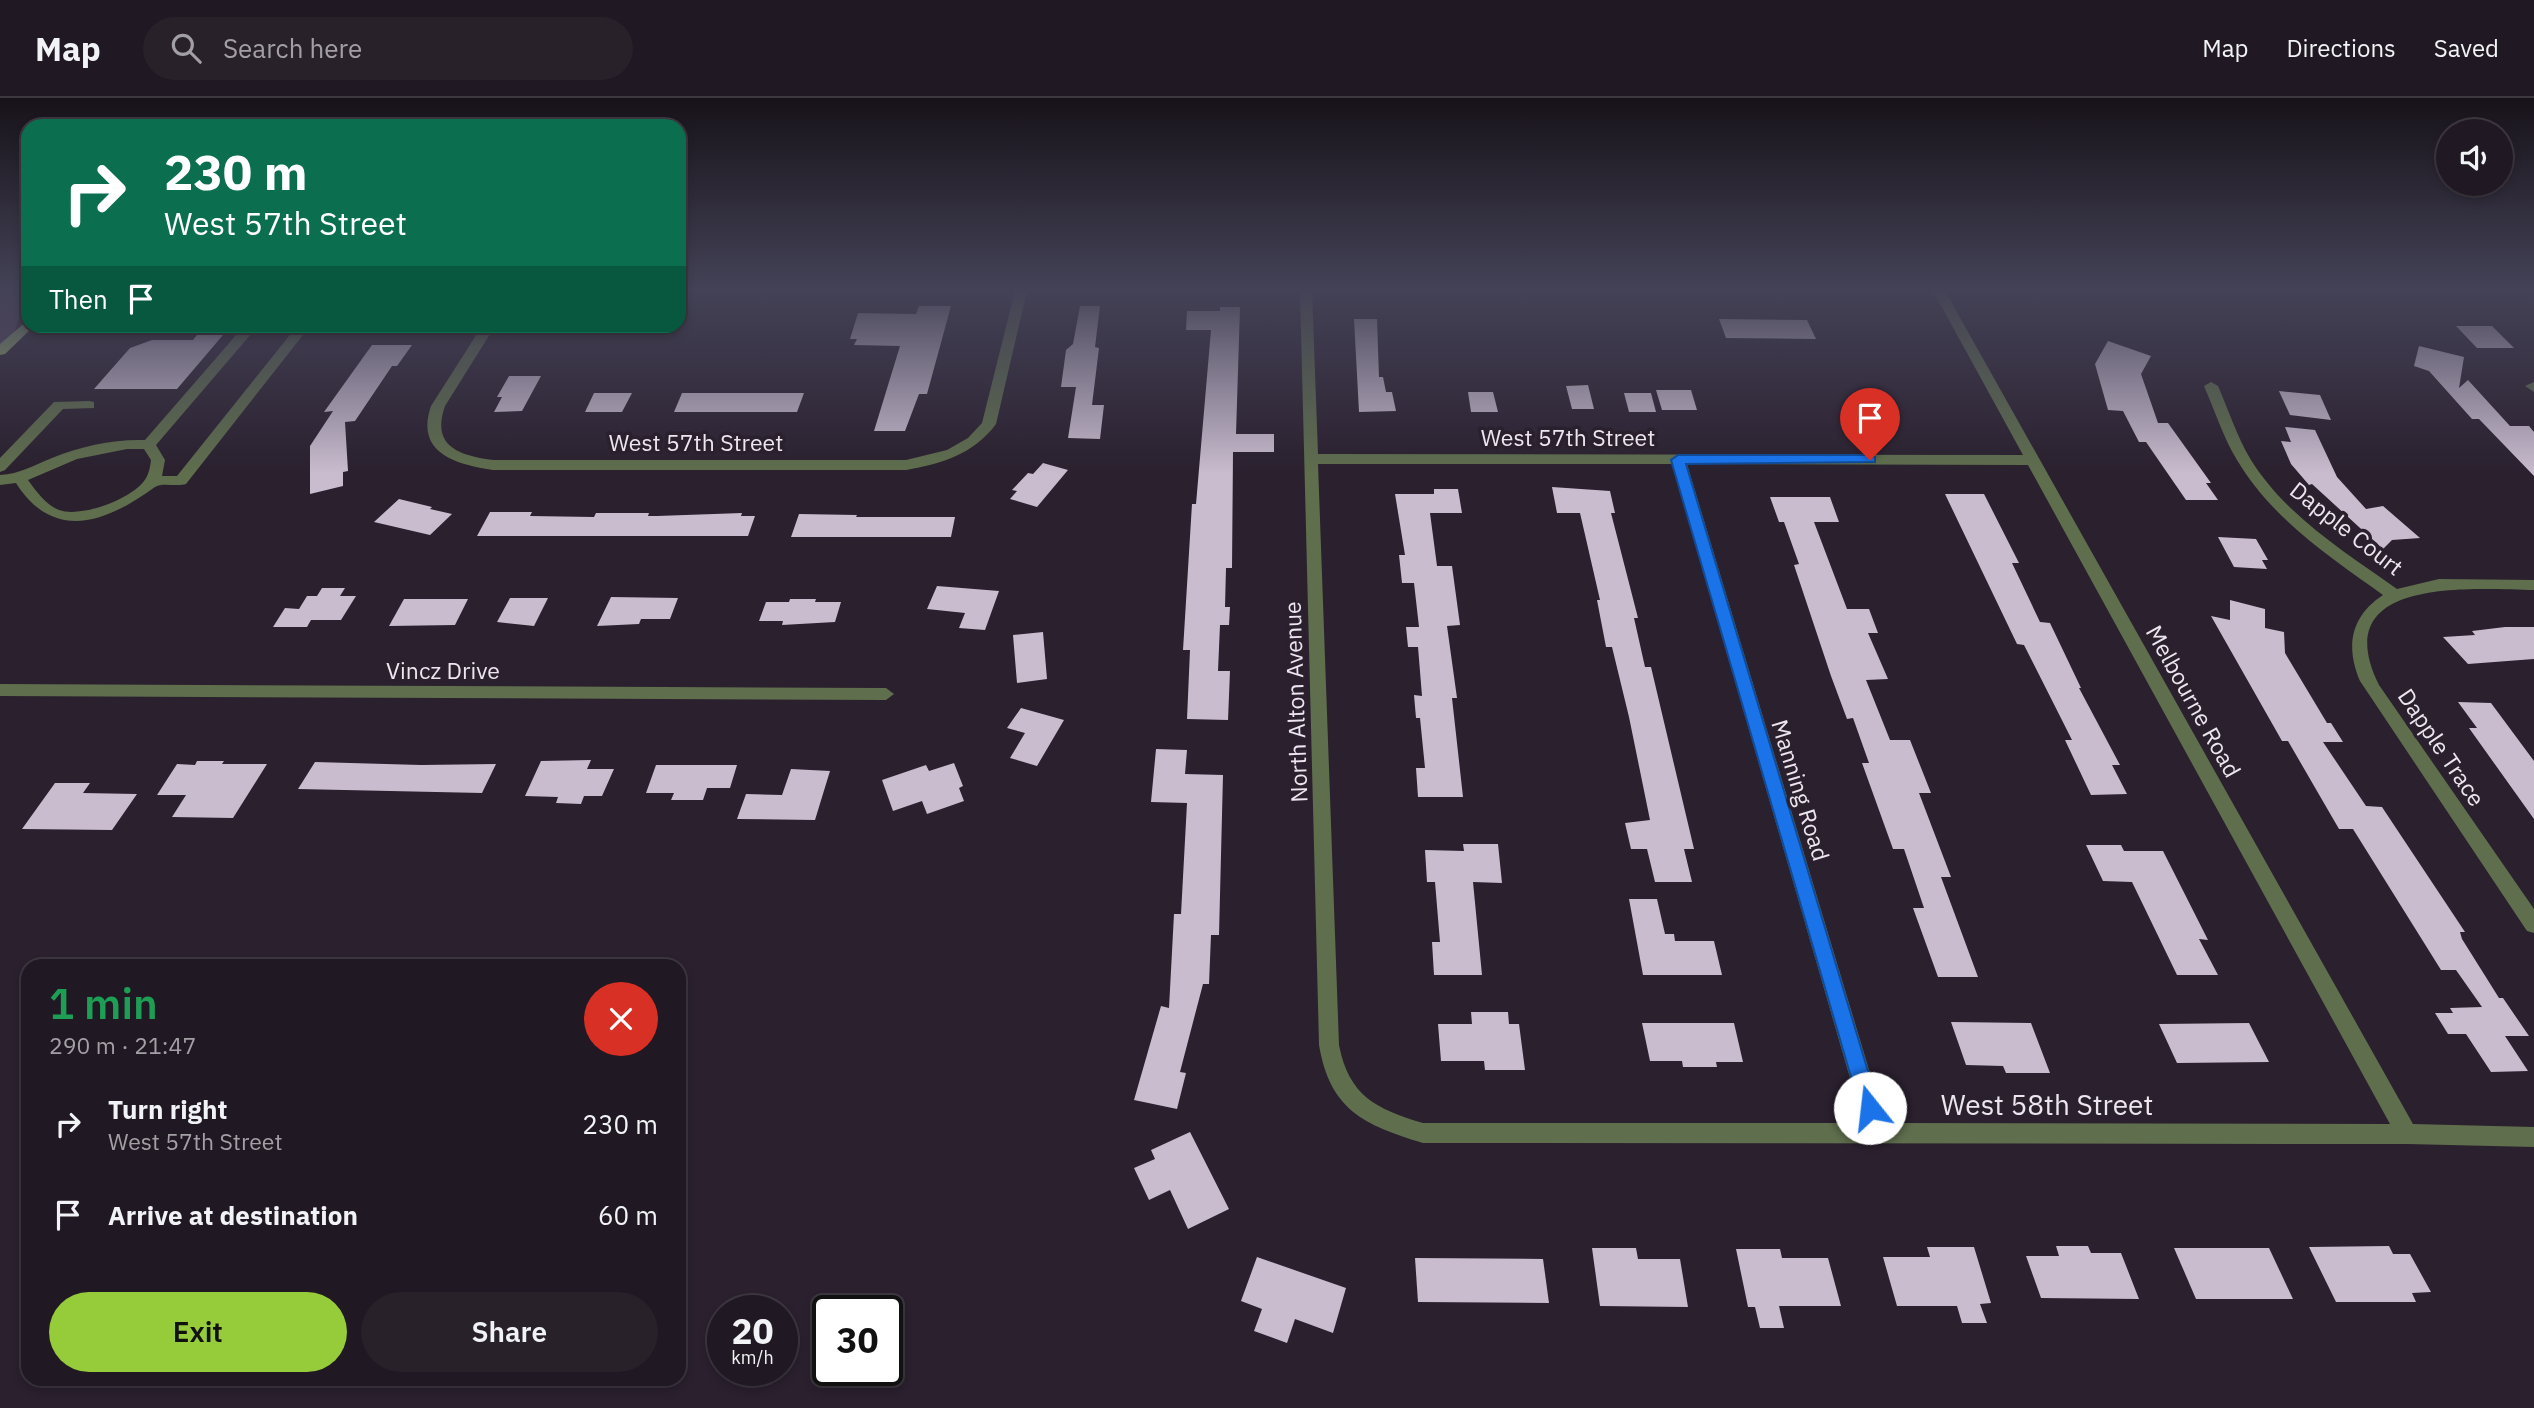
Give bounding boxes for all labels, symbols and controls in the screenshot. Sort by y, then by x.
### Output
search box [143,17,633,80]
text: Map [35,27,101,70]
icon: search [167,29,205,67]
text: Search here [223,31,362,65]
text: Map [2202,32,2248,64]
text: Directions [2286,32,2396,64]
text: Saved [2434,32,2499,64]
map controls [2436,119,2513,196]
button: sound [2436,119,2513,196]
text: 230 m [164,140,308,203]
icon: right [49,147,140,238]
text: West 57th Street [164,202,407,244]
icon: arrive [122,280,160,318]
text: Then [49,282,108,316]
pin [1840,388,1900,460]
icon: arrive [1851,399,1889,437]
street label: West 57th Street [1481,422,1655,452]
street label: West 57th Street [609,427,783,457]
street label: Dapple Court [2284,474,2410,582]
street label: North Alton Avenue [1276,601,1314,803]
street label: Melbourne Road [2140,620,2248,782]
street label: Vincz Drive [386,655,500,685]
street label: Dapple Trace [2392,682,2492,812]
street label: Manning Road [1765,716,1837,864]
text: 1 min [49,976,158,1031]
button: close [584,982,658,1056]
text: 290 m · 21:47 [49,1030,196,1060]
position arrow [1833,1071,1907,1145]
street label: West 58th Street [1941,1086,2153,1123]
text: Turn right [108,1092,227,1126]
icon: right [49,1105,87,1143]
text: 230 m [582,1107,658,1141]
text: West 57th Street [108,1126,283,1156]
icon: arrive [49,1196,87,1234]
text: Arrive at destination [108,1198,358,1232]
text: 60 m [598,1198,658,1232]
button: Exit [49,1292,347,1372]
button: Share [361,1292,658,1372]
speed limit sign: 30 [812,1295,903,1386]
text: 20 [731,1308,774,1354]
text: km/h [731,1346,774,1369]

